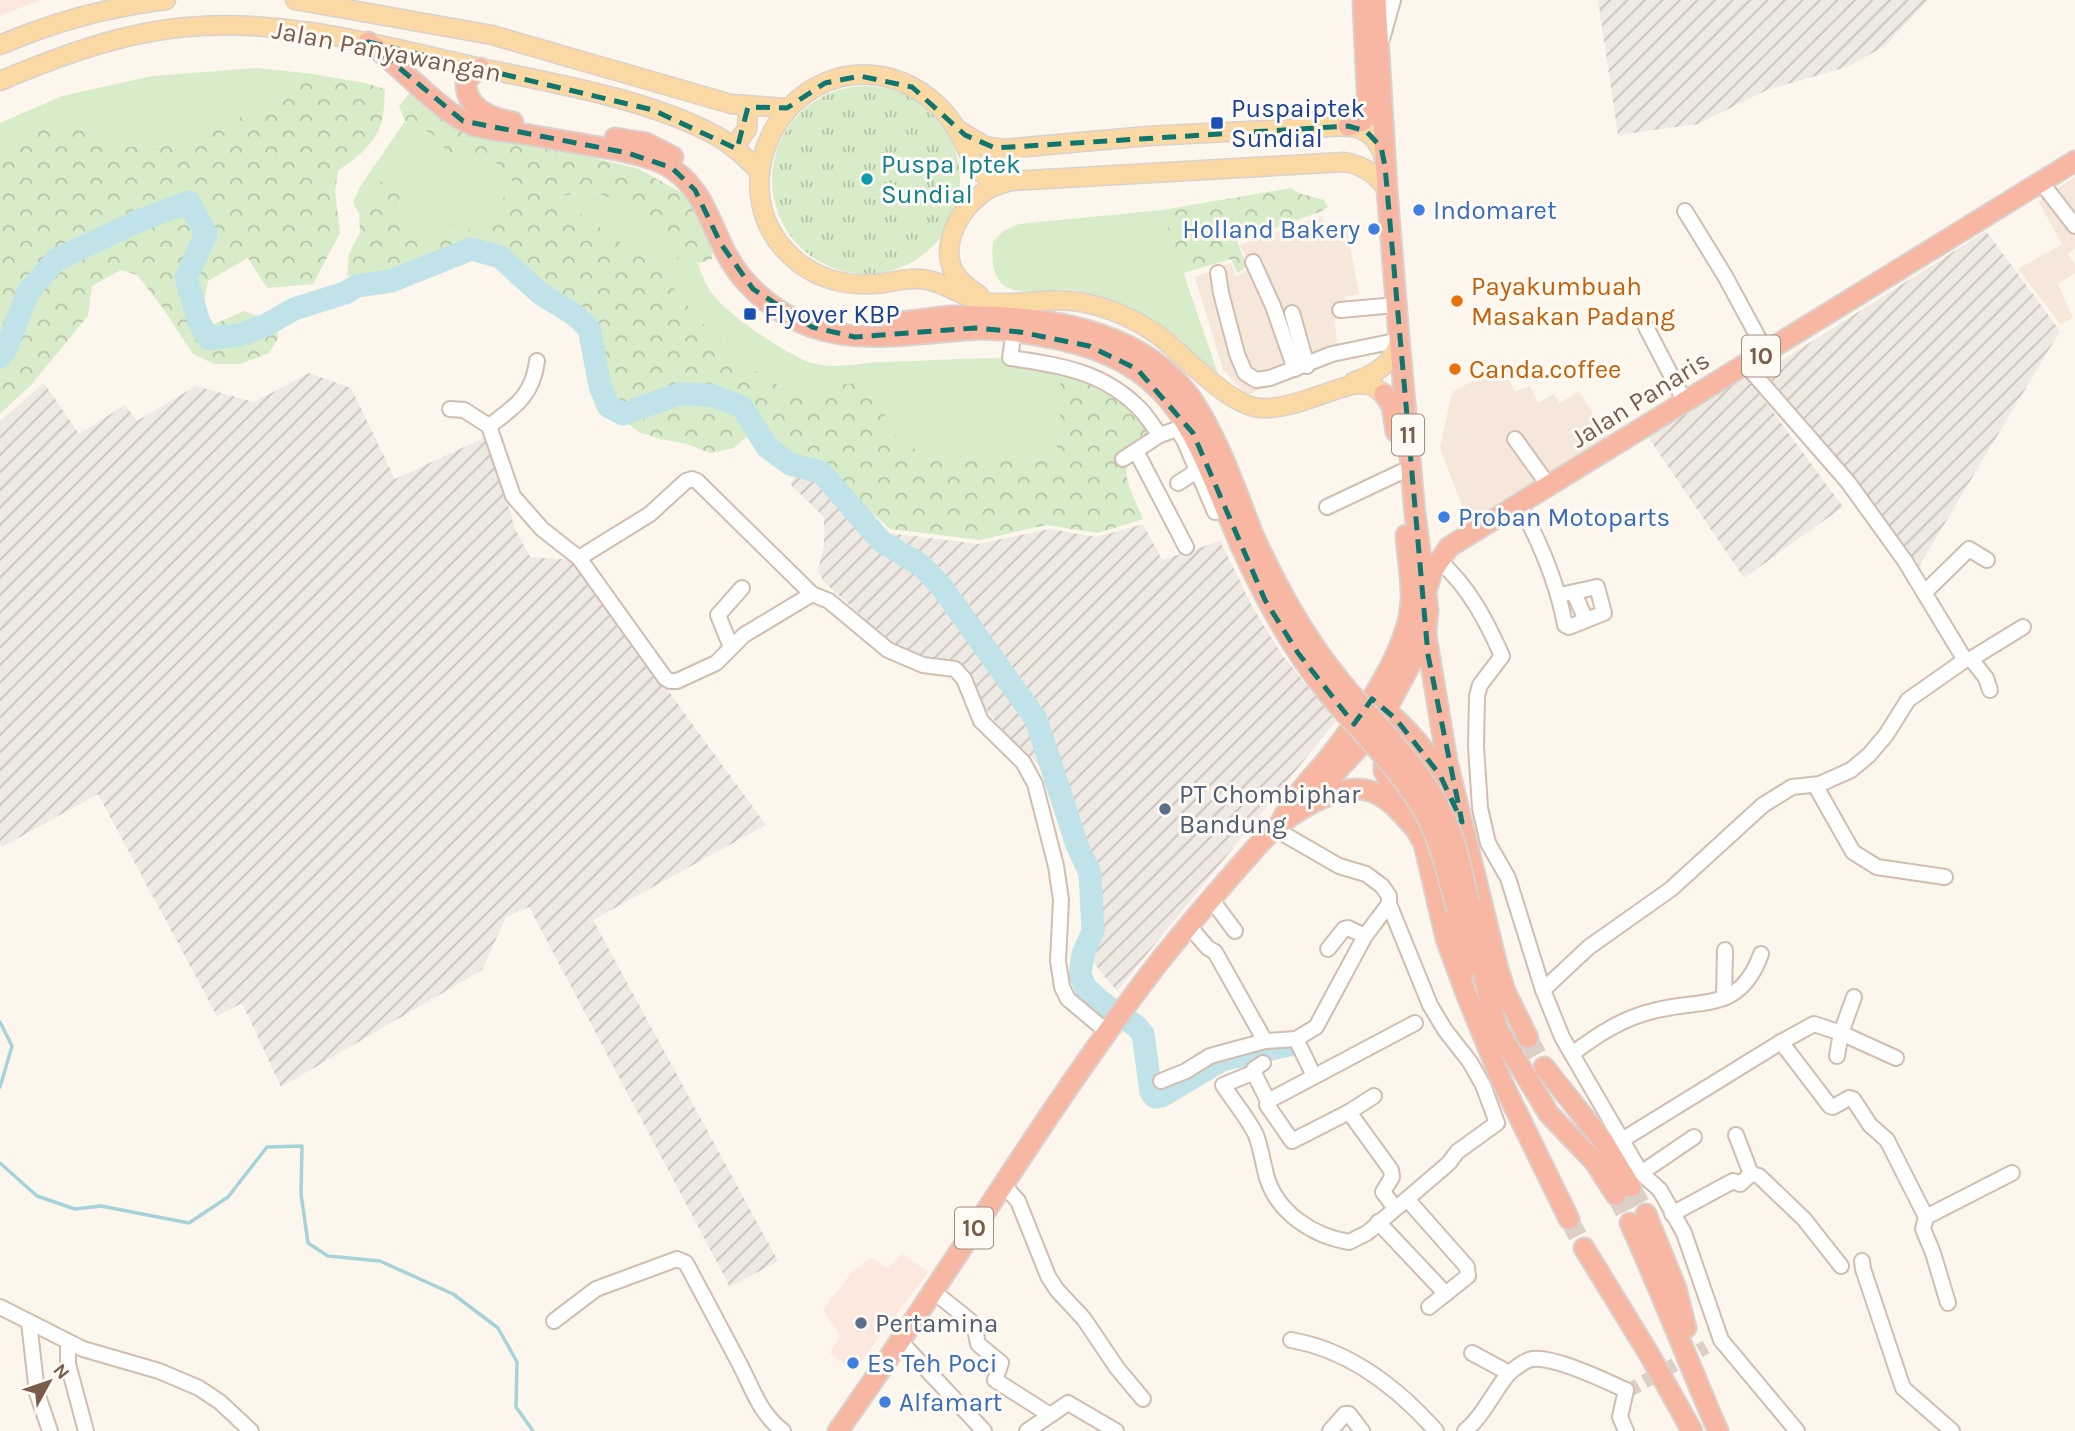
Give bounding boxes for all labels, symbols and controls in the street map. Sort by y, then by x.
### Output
street label: Jalan Panyawangan [270,14,504,89]
place label: Puspaiptek Sundial [1231,93,1365,154]
marker: Puspaiptek Sundial [1209,115,1225,131]
place label: Puspa Iptek Sundial [881,149,1021,210]
marker: Puspa Iptek Sundial [859,171,875,187]
place label: Indomaret [1433,195,1557,226]
marker: Indomaret [1411,202,1427,218]
place label: Holland Bakery [1182,214,1360,245]
marker: Holland Bakery [1366,221,1382,237]
place label: Payakumbuah Masakan Padang [1471,271,1675,332]
marker: Payakumbuah Masakan Padang [1449,293,1465,309]
place label: Flyover KBP [764,299,900,330]
marker: Flyover KBP [742,306,758,322]
road number: 10 [1742,335,1780,376]
street label: Jalan Panaris [1565,344,1715,454]
place label: Canda.coffee [1469,354,1621,385]
marker: Canda.coffee [1447,361,1463,377]
road number: 11 [1392,414,1424,456]
place label: Proban Motoparts [1458,502,1670,533]
marker: Proban Motoparts [1436,509,1452,525]
place label: PT Chombiphar Bandung [1179,779,1361,840]
marker: PT Chombiphar Bandung [1157,801,1173,817]
road number: 10 [955,1208,993,1248]
place label: Pertamina [875,1308,998,1339]
marker: Pertamina [853,1315,869,1331]
north arrow [14,1347,84,1417]
place label: Es Teh Poci [867,1348,998,1379]
marker: Es Teh Poci [845,1355,861,1371]
text: N [48,1359,74,1384]
place label: Alfamart [899,1387,1002,1418]
marker: Alfamart [877,1394,893,1410]

